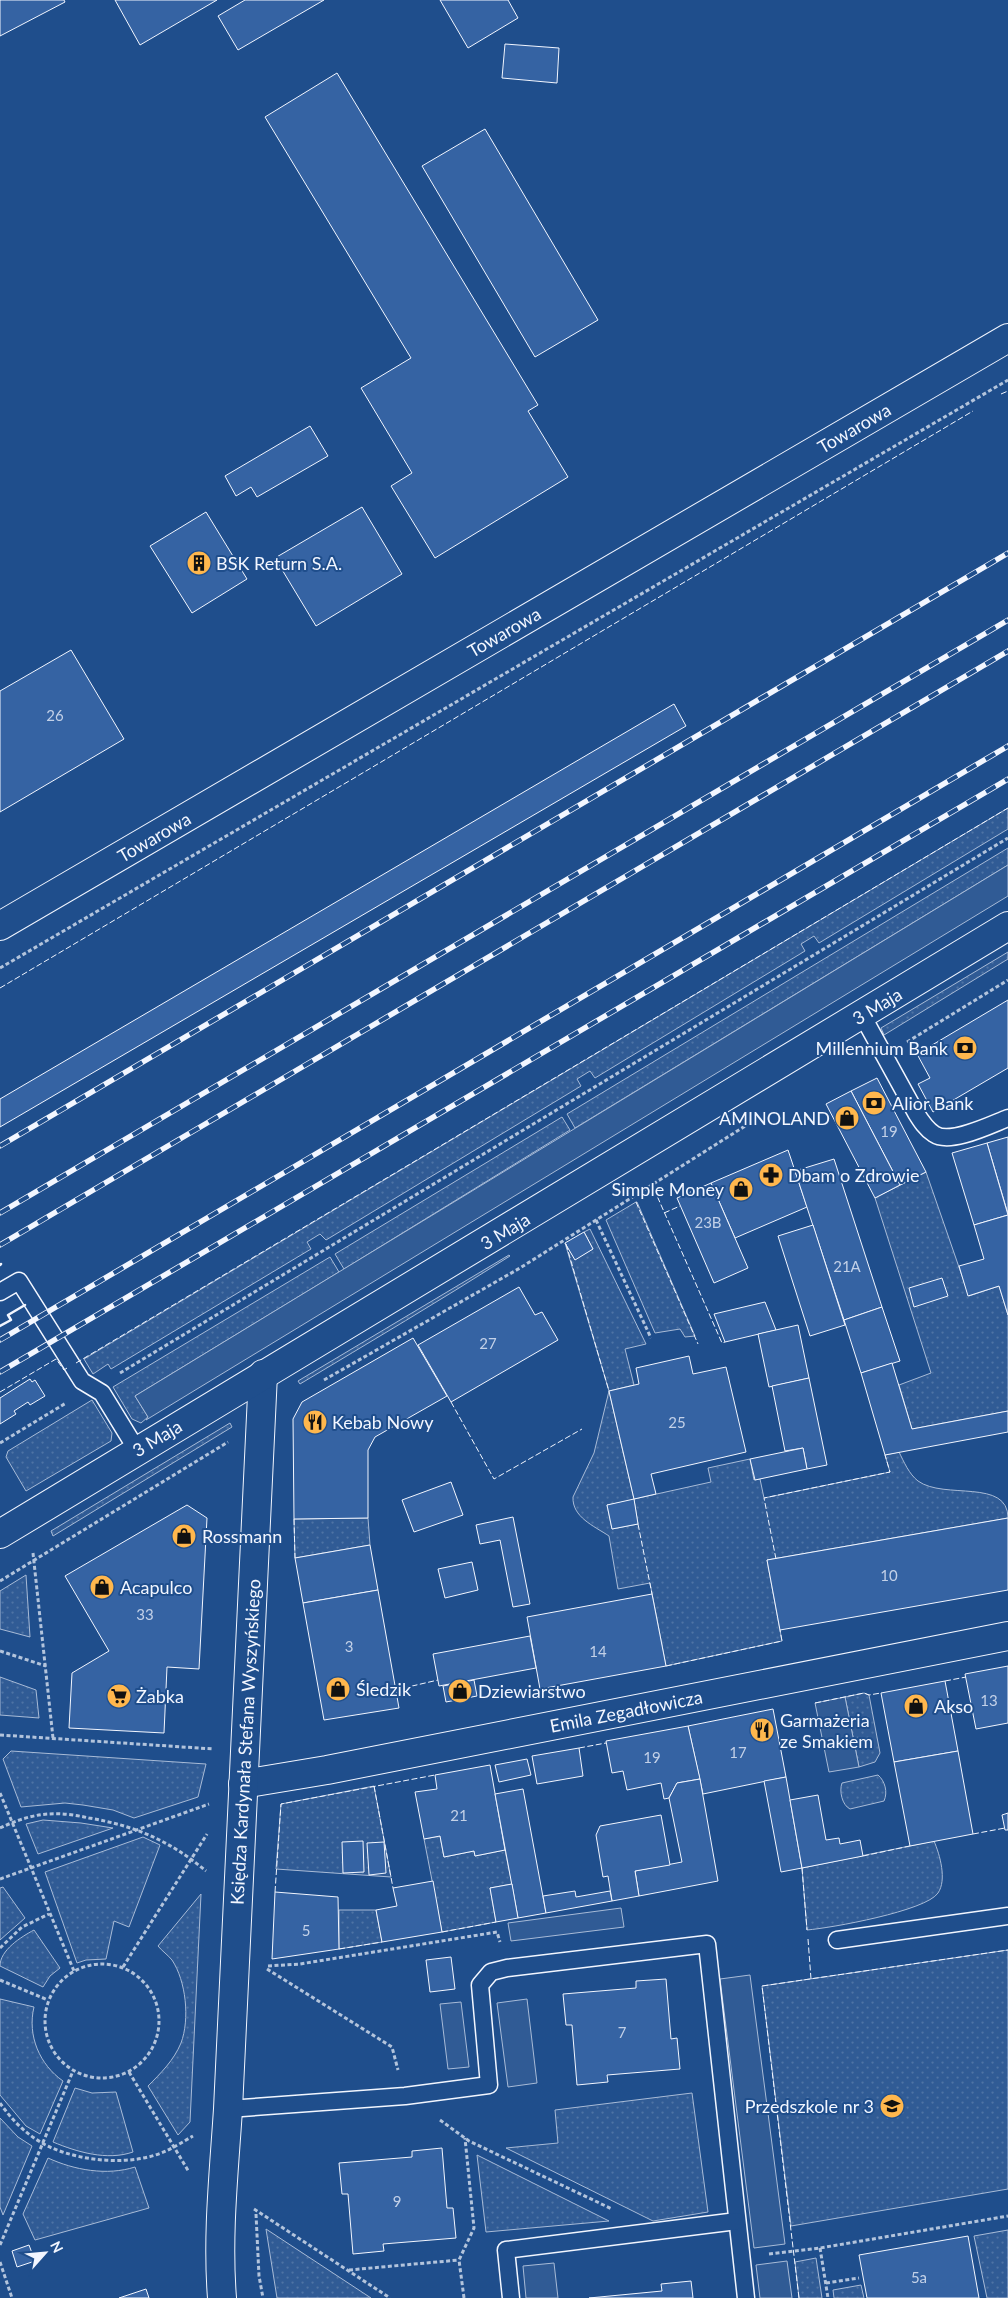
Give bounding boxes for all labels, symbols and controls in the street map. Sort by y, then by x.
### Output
street label: Towarowa [814,398,894,458]
building icon: BSK Return S.A. [186,550,212,576]
place label: BSK Return S.A. [216,552,342,574]
street label: Towarowa [464,602,544,662]
house number: 26 [46,706,64,724]
street label: Towarowa [114,807,194,867]
street label: 3 Maja [848,983,906,1029]
bank icon: Millennium Bank [952,1035,978,1061]
place label: Millennium Bank [816,1037,949,1059]
bank icon: Alior Bank [861,1090,887,1116]
place label: Alior Bank [892,1092,974,1114]
shop icon: AMINOLAND [834,1105,860,1131]
place label: AMINOLAND [719,1107,830,1129]
house number: 19 [880,1122,898,1140]
pharmacy icon: Dbam o Zdrowie [758,1162,784,1188]
place label: Dbam o Zdrowie [788,1164,920,1186]
shop icon: Simple Money [728,1176,754,1202]
place label: Simple Money [612,1178,725,1200]
street label: 3 Maja [476,1208,534,1254]
house number: 23B [694,1213,722,1231]
house number: 21A [833,1257,862,1275]
house number: 27 [479,1334,497,1352]
restaurant icon: Kebab Nowy [302,1409,328,1435]
place label: Kebab Nowy [332,1411,434,1433]
house number: 25 [668,1413,686,1431]
street label: 3 Maja [128,1415,186,1461]
shop icon: Rossmann [171,1523,197,1549]
place label: Rossmann [202,1525,282,1547]
house number: 10 [880,1566,898,1584]
shop icon: Acapulco [89,1574,115,1600]
place label: Acapulco [120,1576,193,1598]
street label: Księdza Kardynała Stefana Wyszyńskiego [225,1578,265,1906]
house number: 33 [136,1605,154,1623]
house number: 3 [345,1637,353,1655]
house number: 14 [589,1642,607,1660]
shop icon: Śledzik [325,1676,351,1702]
place label: Śledzik [356,1678,412,1700]
shop icon: Dziewiarstwo [447,1678,473,1704]
place label: Dziewiarstwo [478,1680,586,1702]
supermarket icon: Żabka [106,1683,132,1709]
place label: Żabka [136,1685,184,1707]
street label: Emila Zegadłowicza [548,1685,704,1737]
house number: 13 [980,1691,998,1709]
shop icon: Akso [903,1693,929,1719]
place label: Akso [934,1695,973,1717]
place label: Garmażeria ze Smakiem [780,1709,873,1752]
restaurant icon: Garmażeria ze Smakiem [749,1717,775,1743]
house number: 17 [729,1743,747,1761]
house number: 19 [643,1748,661,1766]
house number: 21 [450,1806,468,1824]
house number: 5 [302,1921,310,1939]
house number: 7 [618,2023,627,2041]
school or university icon: Przedszkole nr 3 [879,2093,905,2119]
place label: Przedszkole nr 3 [745,2095,874,2117]
house number: 9 [393,2192,401,2210]
north arrow [20,2228,70,2278]
text: N [47,2238,67,2256]
house number: 5a [911,2268,927,2286]

